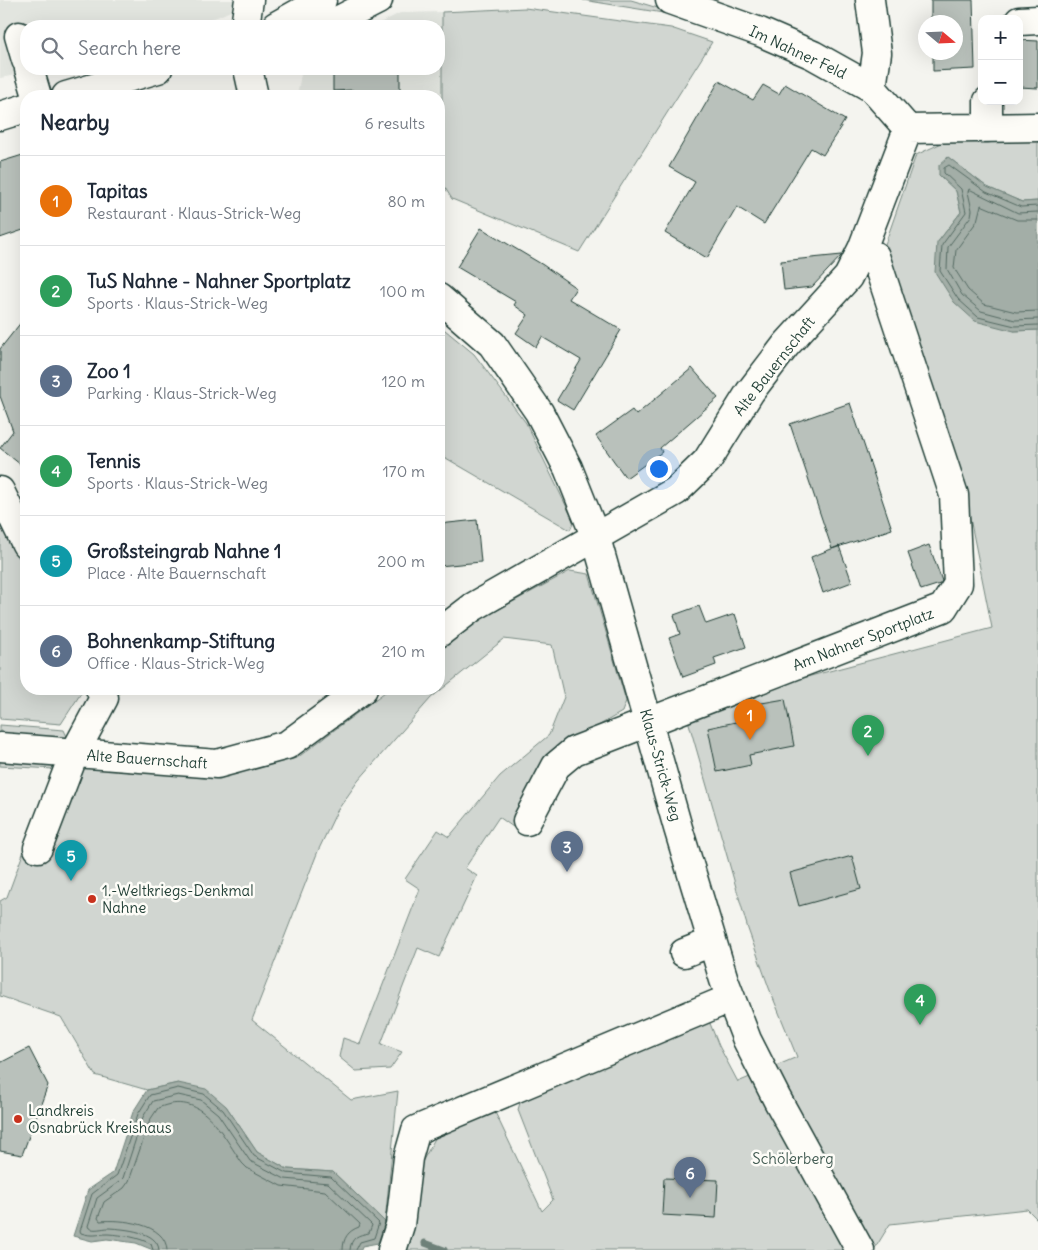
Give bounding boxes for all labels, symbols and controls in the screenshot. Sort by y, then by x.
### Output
north arrow [918,15,963,60]
map controls [978,15,1023,105]
button: + [978,15,1023,60]
search box [20,20,445,75]
street label: Im Nahner Feld [746,21,850,83]
icon: search [38,34,66,62]
text: Search here [78,36,181,60]
button: − [978,60,1023,105]
text: Nearby [40,109,110,136]
text: 6 results [364,113,425,133]
text: Tapitas [87,179,148,203]
text: 1 [53,191,59,211]
text: 80 m [387,191,425,211]
text: Restaurant · Klaus-Strick-Weg [87,203,301,223]
text: TuS Nahne - Nahner Sportplatz [87,269,351,293]
text: 2 [52,281,60,301]
text: 100 m [380,281,425,301]
text: Sports · Klaus-Strick-Weg [87,293,268,313]
street label: Alte Bauernschaft [729,312,819,420]
text: Zoo 1 [87,359,131,383]
text: 3 [51,371,61,391]
text: 120 m [382,371,425,391]
text: Parking · Klaus-Strick-Weg [87,383,277,403]
text: Tennis [87,449,141,473]
your location [646,456,672,482]
text: 4 [51,461,61,481]
text: 170 m [382,461,425,481]
text: Sports · Klaus-Strick-Weg [87,473,268,493]
text: Großsteingrab Nahne 1 [87,539,282,563]
text: 5 [51,551,61,571]
text: 200 m [377,551,425,571]
text: Place · Alte Bauernschaft [87,563,266,583]
street label: Am Nahner Sportplatz [790,603,936,675]
text: Bohnenkamp-Stiftung [87,629,275,653]
text: 6 [51,641,61,661]
text: 210 m [382,641,425,661]
text: Office · Klaus-Strick-Weg [87,653,265,673]
pin: 1 [734,699,766,740]
street label: Klaus-Strick-Weg [636,707,686,823]
pin: 2 [852,715,884,756]
street label: Alte Bauernschaft [86,745,208,773]
pin: 3 [551,831,583,872]
pin: 5 [55,840,87,881]
place label: 1.-Weltkriegs-Denkmal Nahne [102,881,254,917]
marker: 1.-Weltkriegs-Denkmal Nahne [86,893,98,905]
pin: 4 [904,984,936,1025]
place label: Landkreis Osnabrück Kreishaus [28,1101,172,1137]
marker: Landkreis Osnabrück Kreishaus [12,1113,24,1125]
park label: Schölerberg [752,1149,834,1168]
pin: 6 [674,1157,706,1198]

